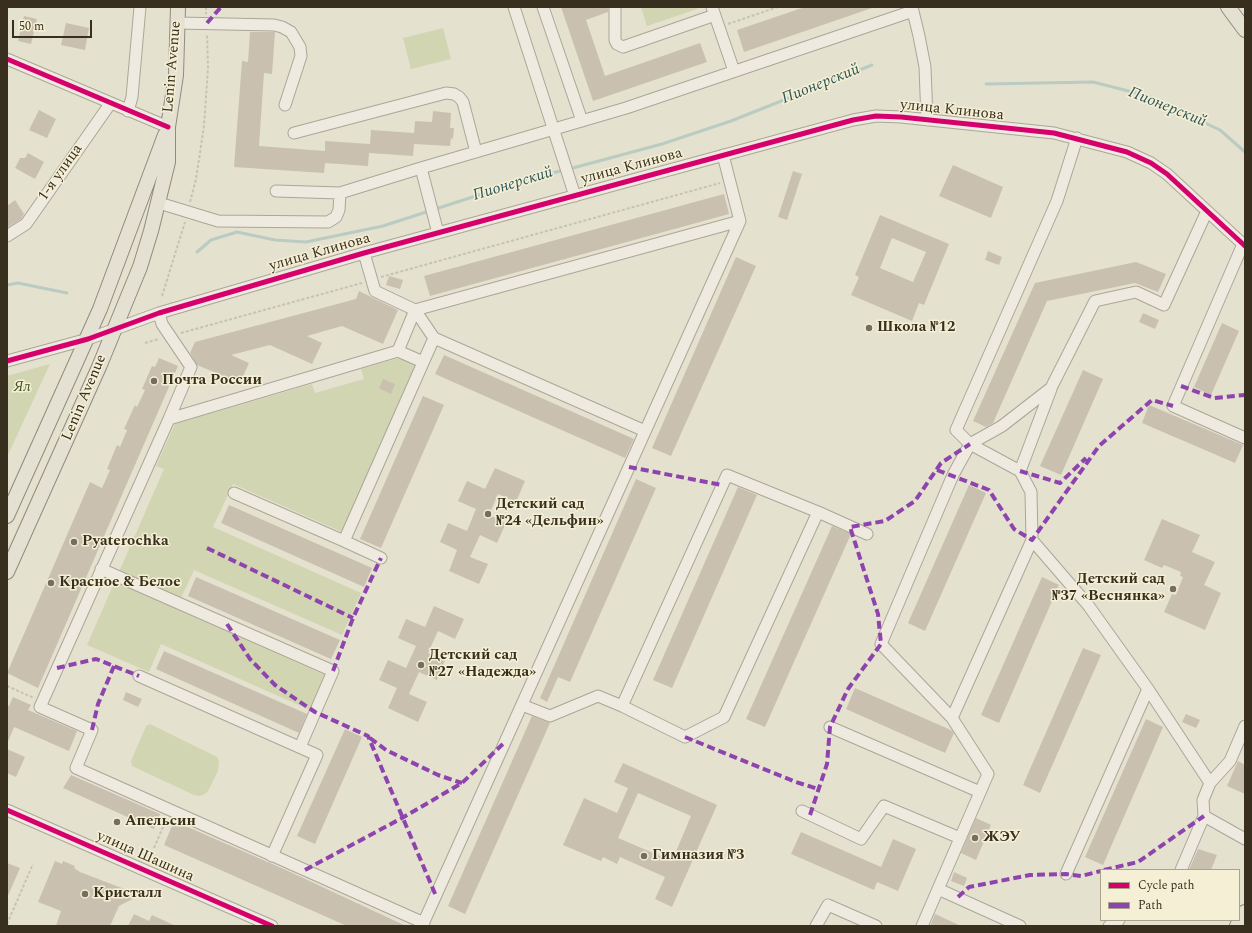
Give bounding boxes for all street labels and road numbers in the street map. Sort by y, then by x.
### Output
street label: Lenin Avenue [160,20,186,114]
street label: улица Клинова [899,97,1005,125]
street label: 1-я улица [35,141,87,205]
street label: улица Клинова [579,145,685,189]
street label: улица Клинова [267,230,373,276]
street label: Lenin Avenue [59,352,111,444]
street label: улица Шашина [94,827,196,887]

